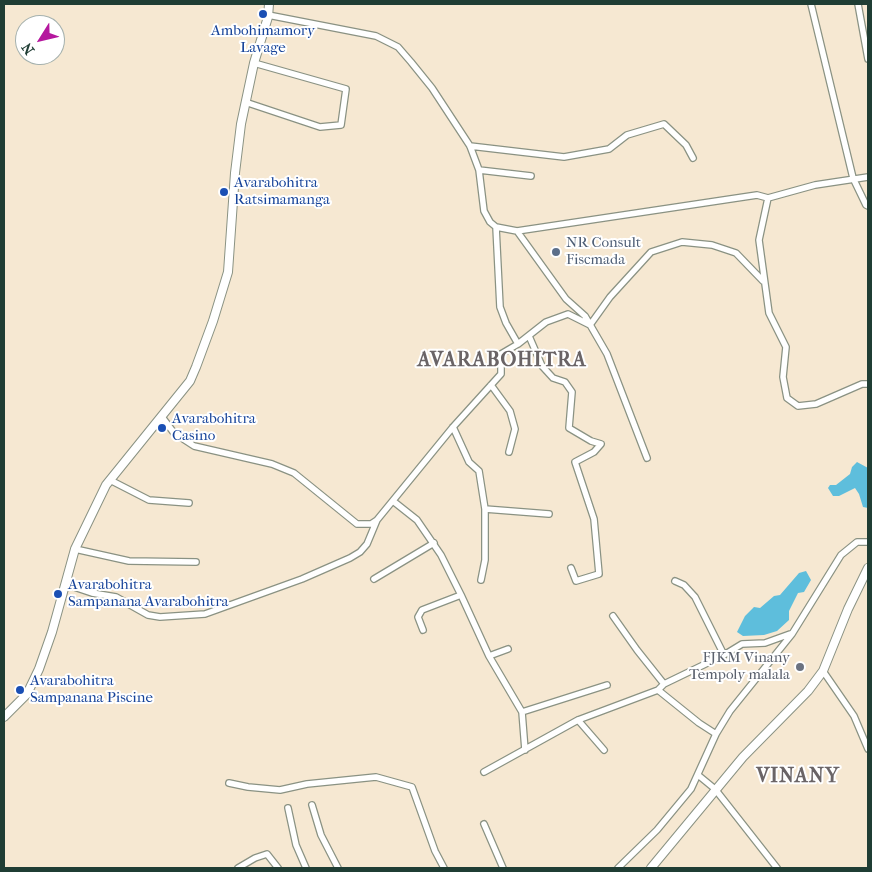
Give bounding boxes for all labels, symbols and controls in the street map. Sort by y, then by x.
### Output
marker: Ambohimamory Lavage [257,8,269,20]
north arrow [15,15,65,65]
place label: Ambohimamory Lavage [211,22,315,57]
text: N [18,39,38,58]
place label: Avarabohitra Ratsimamanga [234,174,330,209]
marker: Avarabohitra Ratsimamanga [218,186,230,198]
place label: NR Consult Fiscmada [566,234,641,269]
marker: NR Consult Fiscmada [550,246,562,258]
district label: AVARABOHITRA [416,349,588,373]
place label: Avarabohitra Casino [172,410,256,445]
marker: Avarabohitra Casino [156,422,168,434]
place label: Avarabohitra Sampanana Avarabohitra [68,576,229,611]
marker: Avarabohitra Sampanana Avarabohitra [52,588,64,600]
place label: FJKM Vinany Tempoly malala [689,649,790,684]
marker: FJKM Vinany Tempoly malala [794,661,806,673]
place label: Avarabohitra Sampanana Piscine [30,672,153,707]
marker: Avarabohitra Sampanana Piscine [14,684,26,696]
district label: VINANY [755,765,841,789]

